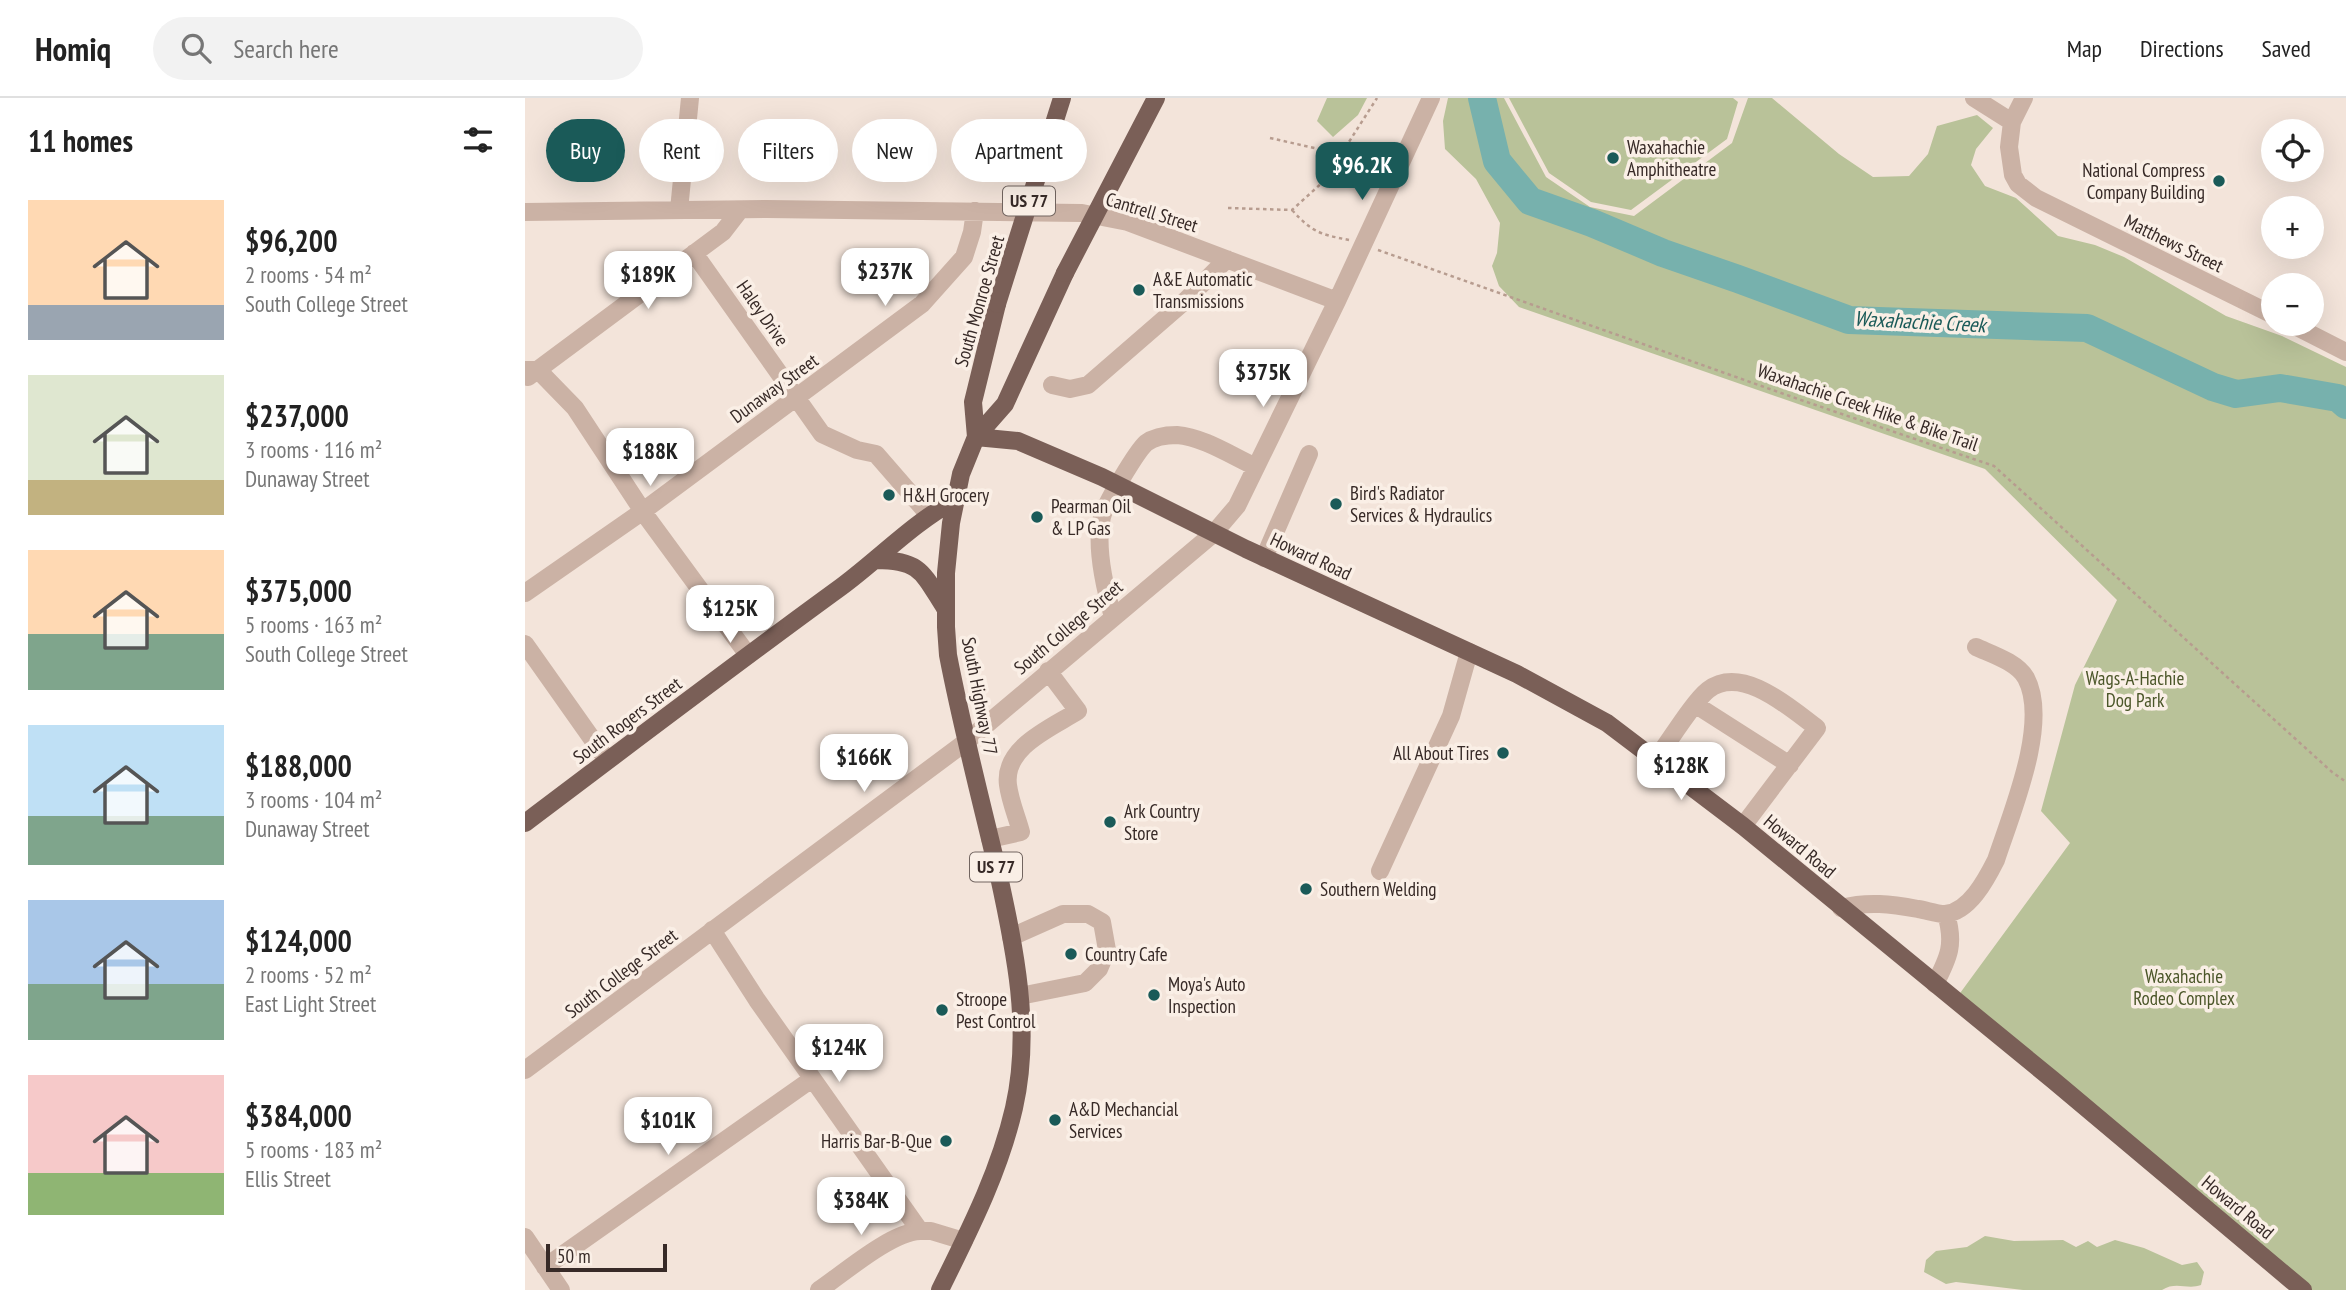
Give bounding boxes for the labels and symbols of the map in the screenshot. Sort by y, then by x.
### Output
place label: Waxahachie Amphitheatre [1627,135,1717,181]
pin: $96.2K [1305,142,1419,202]
marker: Waxahachie Amphitheatre [1605,150,1621,166]
place label: National Compress Company Building [2082,158,2205,204]
marker: National Compress Company Building [2211,173,2227,189]
road number: US 77 [1003,186,1055,216]
street label: Cantrell Street [1103,187,1202,238]
street label: Matthews Street [2121,209,2228,278]
street label: South Monroe Street [949,232,1009,369]
pin: $237K [836,248,934,308]
pin: $189K [599,252,697,311]
place label: A&E Automatic Transmissions [1153,267,1253,313]
street label: Haley Drive [732,275,794,351]
marker: A&E Automatic Transmissions [1131,282,1147,298]
water label: Waxahachie Creek [1854,305,1989,339]
street label: Dunaway Street [725,348,823,428]
pin: $375K [1214,350,1312,409]
street label: Waxahachie Creek Hike & Bike Trail [1754,358,1982,456]
pin: $188K [601,428,699,488]
place label: Bird's Radiator Services & Hydraulics [1350,481,1492,527]
place label: H&H Grocery [903,483,990,507]
marker: H&H Grocery [881,487,897,503]
place label: Pearman Oil & LP Gas [1051,494,1132,540]
marker: Bird's Radiator Services & Hydraulics [1328,496,1344,512]
marker: Pearman Oil & LP Gas [1029,509,1045,525]
street label: Howard Road [1267,527,1355,585]
street label: South College Street [1009,574,1128,679]
pin: $125K [681,586,779,645]
street label: South Highway 77 [957,635,1003,757]
park label: Wags-A-Hachie Dog Park [2086,666,2184,712]
street label: South Rogers Street [568,671,687,769]
pin: $166K [815,734,913,794]
place label: All About Tires [1393,741,1489,765]
pin: $128K [1632,742,1730,802]
marker: All About Tires [1495,745,1511,761]
place label: Ark Country Store [1124,799,1201,845]
street label: Howard Road [1759,809,1841,883]
marker: Ark Country Store [1102,814,1118,830]
road number: US 77 [970,852,1022,882]
place label: Southern Welding [1320,877,1437,901]
marker: Southern Welding [1298,881,1314,897]
street label: South College Street [560,922,683,1023]
place label: Country Cafe [1085,942,1168,966]
marker: Country Cafe [1063,946,1079,962]
park label: Waxahachie Rodeo Complex [2133,964,2235,1010]
place label: Moya's Auto Inspection [1168,972,1246,1018]
place label: Stroope Pest Control [956,987,1036,1033]
marker: Moya's Auto Inspection [1146,987,1162,1003]
marker: Stroope Pest Control [934,1002,950,1018]
pin: $124K [790,1024,888,1084]
place label: A&D Mechancial Services [1069,1097,1179,1143]
pin: $101K [619,1098,717,1157]
marker: A&D Mechancial Services [1047,1112,1063,1128]
place label: Harris Bar-B-Que [821,1129,932,1153]
marker: Harris Bar-B-Que [938,1133,954,1149]
street label: Howard Road [2197,1170,2279,1244]
pin: $384K [812,1178,910,1237]
scale bar [546,1241,667,1273]

